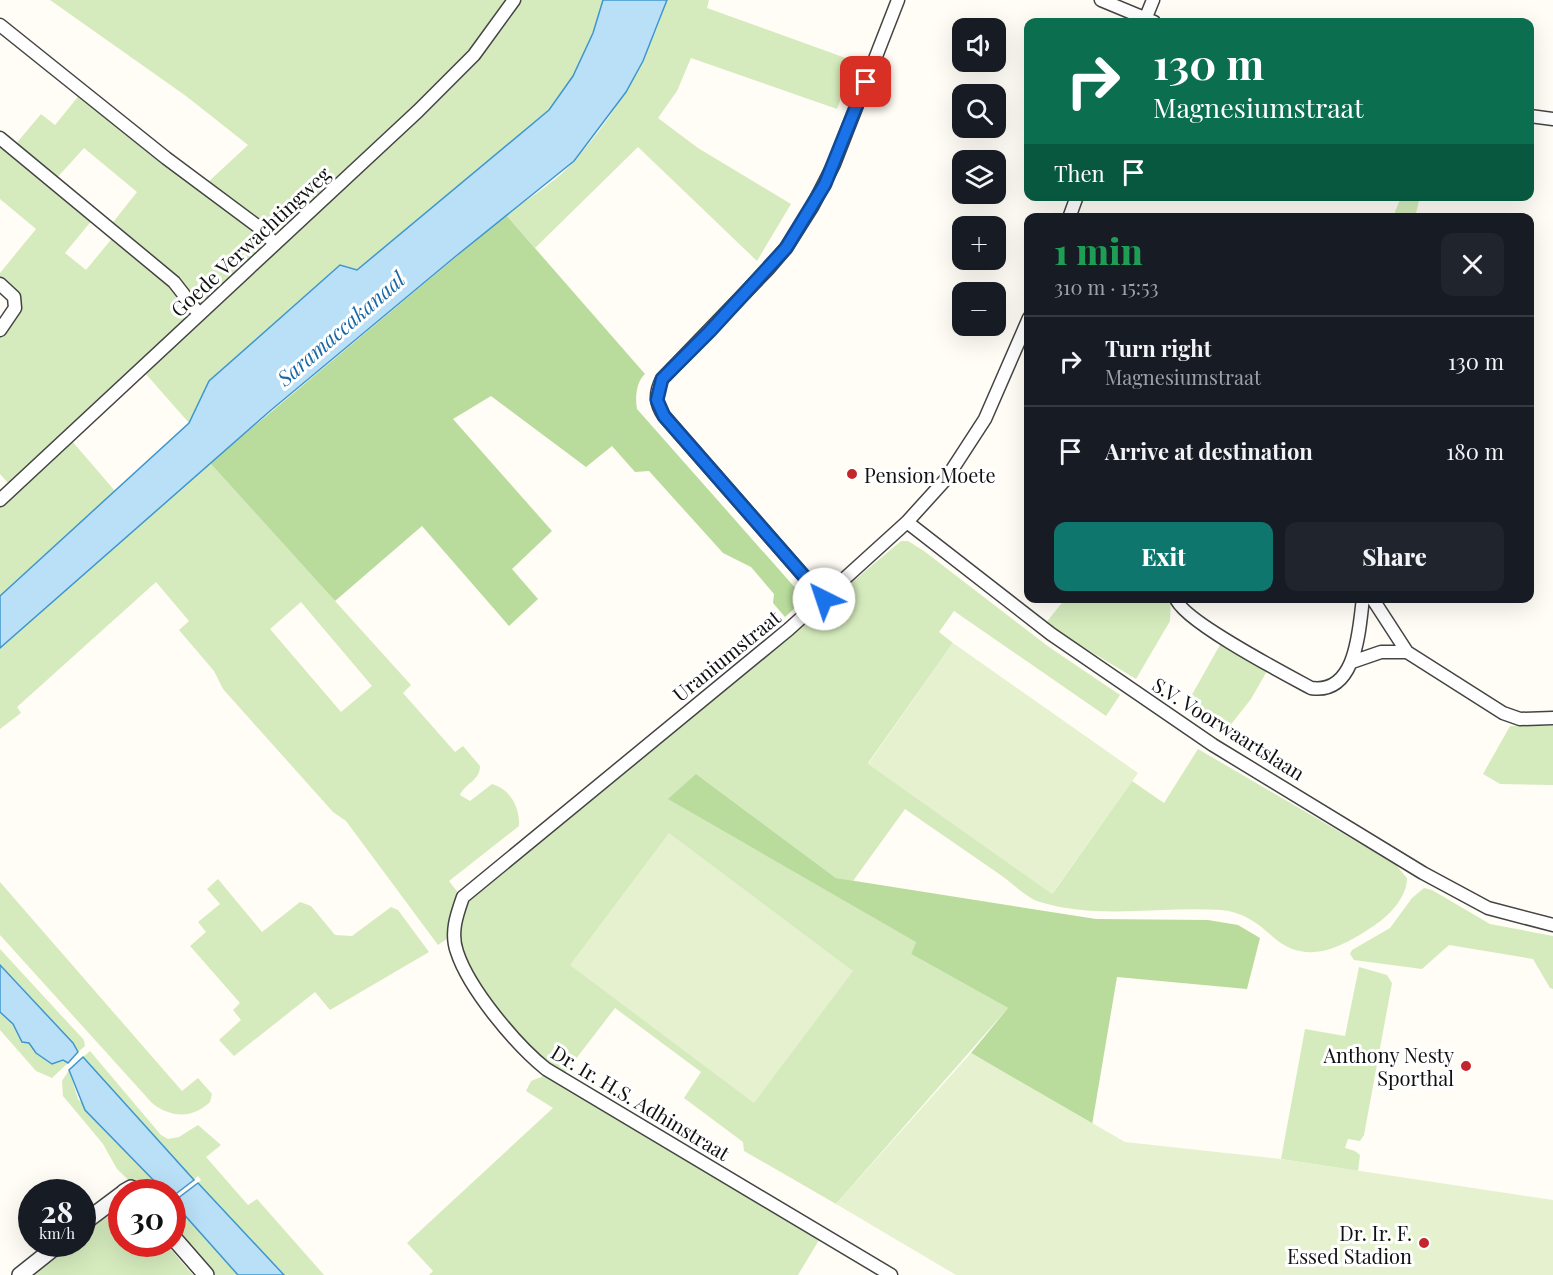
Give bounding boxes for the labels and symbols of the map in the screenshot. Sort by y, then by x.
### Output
pin [840,56,891,107]
street label: Goede Verwachtingweg [164,159,336,322]
water label: Saramaccakanaal [269,264,411,392]
place label: Pension Moete [864,461,996,488]
marker: Pension Moete [845,467,859,481]
position arrow [792,567,856,631]
street label: Uraniumstraat [666,603,786,707]
street label: S.V. Voorwaartslaan [1148,670,1310,786]
street label: Dr. Ir. H.S. Adhinstraat [547,1038,736,1166]
place label: Anthony Nesty Sporthal [1322,1041,1454,1091]
marker: Anthony Nesty Sporthal [1459,1059,1473,1073]
speed limit sign: 30 [108,1179,186,1257]
place label: Dr. Ir. F. Essed Stadion [1287,1219,1412,1269]
marker: Dr. Ir. F. Essed Stadion [1417,1236,1431,1250]

